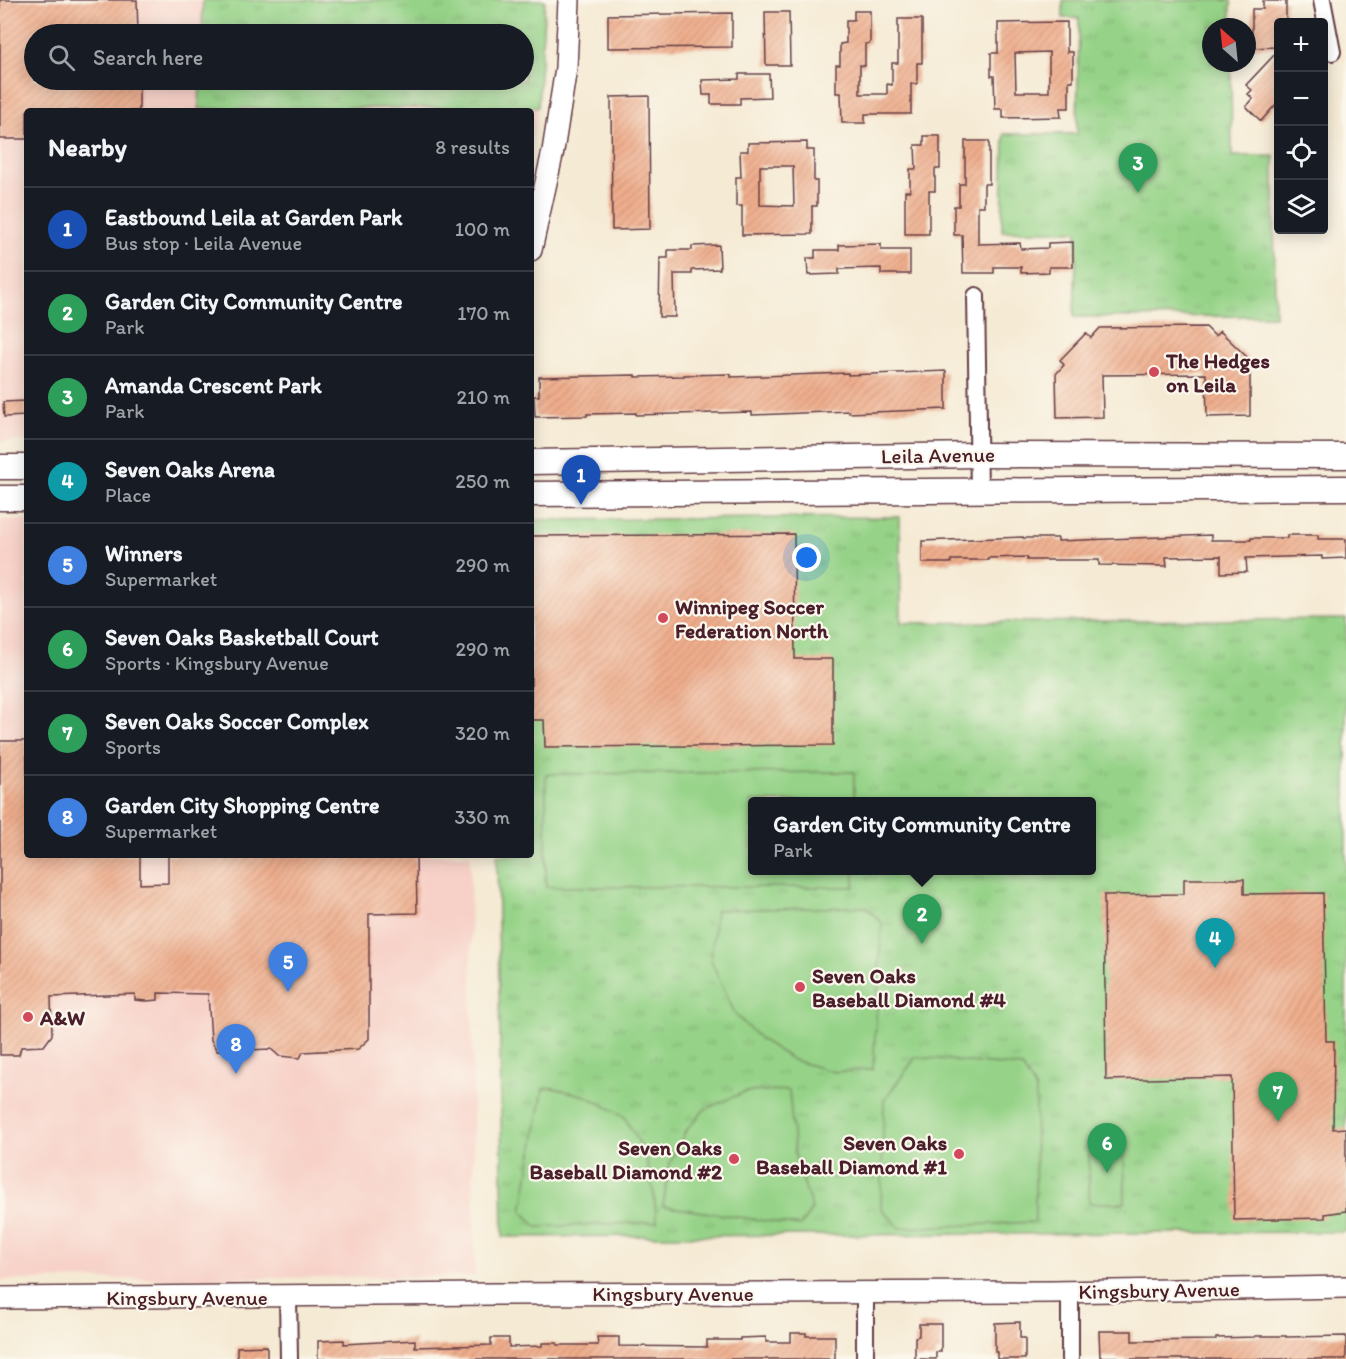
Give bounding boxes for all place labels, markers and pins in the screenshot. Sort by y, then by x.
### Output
pin: 3 [1118,144,1158,193]
place label: The Hedges on Leila [1165,348,1270,397]
marker: The Hedges on Leila [1147,365,1161,379]
pin: 1 [562,456,600,505]
place label: Winnipeg Soccer Federation North [675,594,829,643]
marker: Winnipeg Soccer Federation North [656,611,670,625]
pin: 2 [902,894,942,944]
pin: 4 [1196,918,1234,968]
pin: 5 [268,942,308,992]
place label: Seven Oaks Baseball Diamond #4 [812,963,1006,1012]
marker: Seven Oaks Baseball Diamond #4 [793,980,807,994]
place label: A&W [39,1005,85,1030]
marker: A&W [21,1010,35,1024]
pin: 8 [216,1024,256,1074]
pin: 7 [1258,1072,1298,1122]
pin: 6 [1088,1124,1126,1173]
place label: Seven Oaks Baseball Diamond #1 [756,1130,947,1179]
place label: Seven Oaks Baseball Diamond #2 [530,1135,722,1184]
marker: Seven Oaks Baseball Diamond #1 [952,1147,966,1161]
marker: Seven Oaks Baseball Diamond #2 [727,1152,741,1166]

